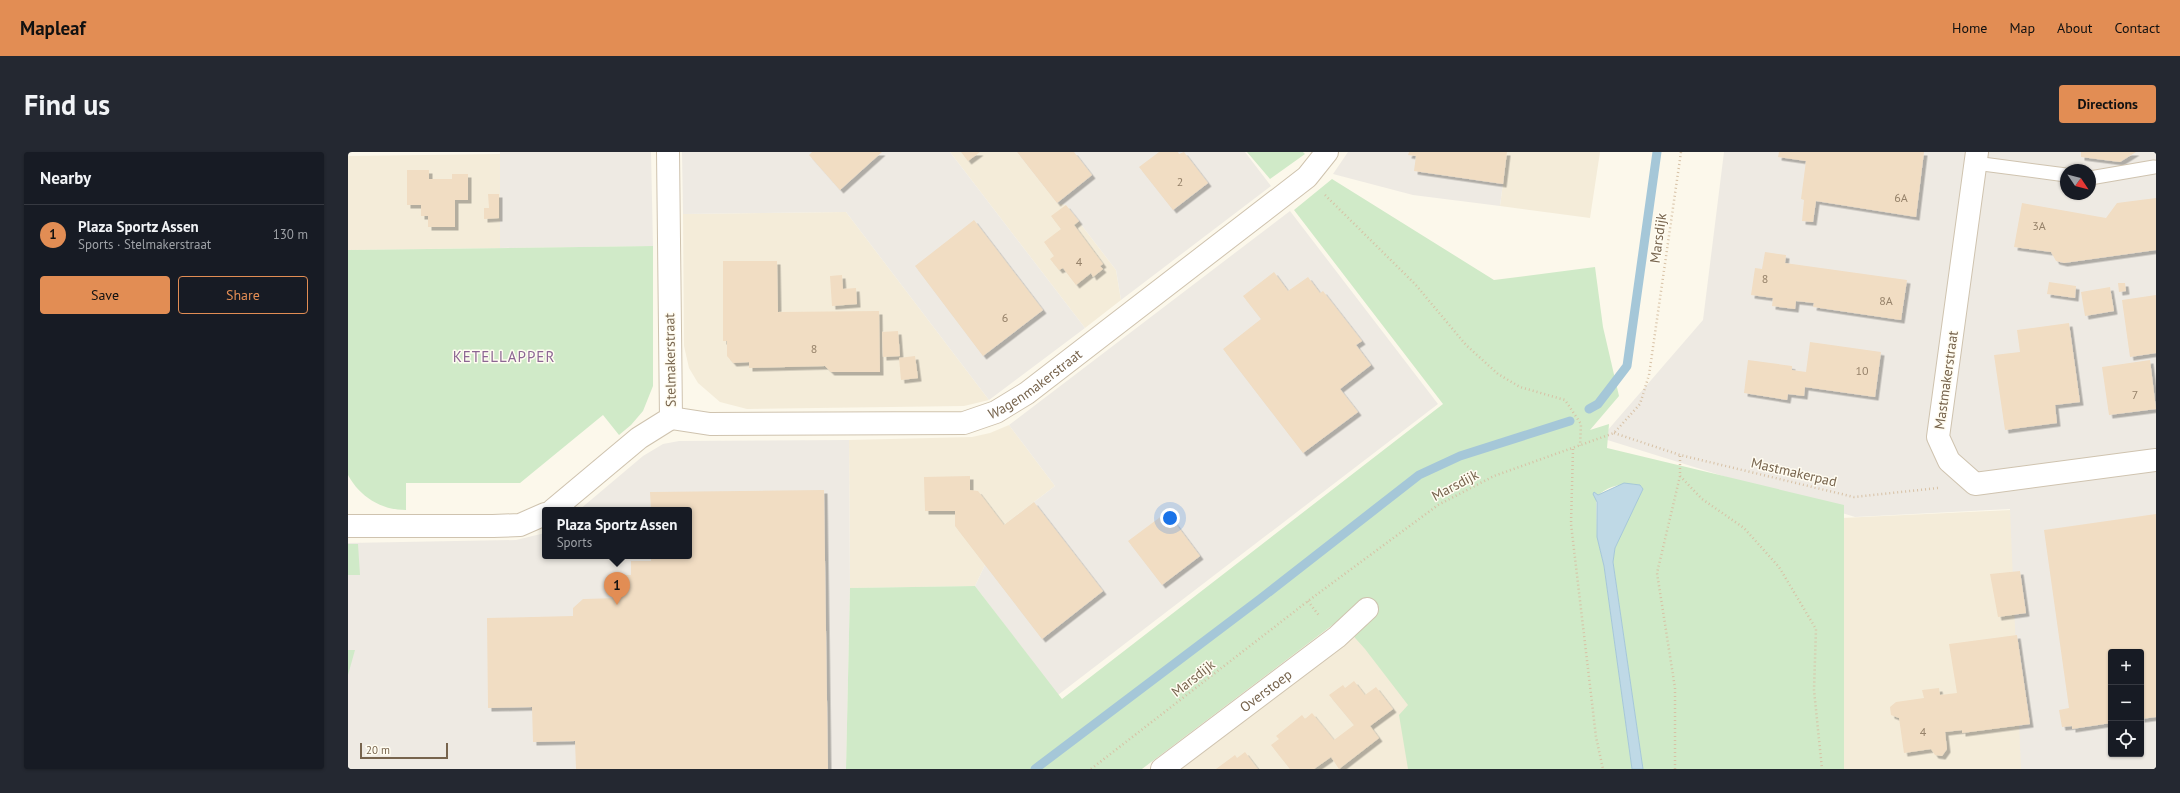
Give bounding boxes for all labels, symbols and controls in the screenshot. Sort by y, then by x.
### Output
text: Mapleaf [20,16,86,40]
text: Home [1952,19,1987,37]
text: Map [2009,19,2035,37]
text: About [2057,19,2093,37]
text: Contact [2115,19,2160,37]
button: Directions [2059,85,2156,123]
text: Find us [24,86,110,123]
north arrow [2060,164,2096,200]
text: Nearby [40,167,91,189]
house number: 2 [1177,174,1183,189]
house number: 6A [1894,190,1908,205]
street label: Marsdijk [1646,212,1670,264]
text: Plaza Sportz Assen [78,217,199,236]
house number: 3A [2032,218,2046,233]
text: 1 [49,226,57,243]
text: 130 m [273,226,308,243]
text: Sports · Stelmakerstraat [78,236,211,253]
house number: 4 [1076,254,1083,269]
house number: 8 [1762,271,1768,286]
button: Save [40,276,170,314]
button: Share [178,276,308,314]
house number: 8A [1879,293,1893,308]
house number: 6 [1002,310,1008,325]
street label: Stelmakerstraat [660,313,680,407]
street label: Mastmakerstraat [1930,329,1962,430]
house number: 8 [811,341,817,356]
street label: Wagenmakerstraat [986,345,1086,423]
district label: KETELLAPPER [453,347,555,366]
house number: 10 [1855,363,1869,378]
house number: 7 [2132,387,2138,402]
street label: Mastmakerpad [1749,453,1839,491]
street label: Marsdijk [1429,465,1482,505]
popup [542,507,692,559]
your location [1160,508,1180,528]
text: Plaza Sportz Assen [557,515,677,534]
text: Sports [557,534,592,551]
pin: 1 [604,572,630,605]
map controls [2108,649,2144,757]
button: + [2108,649,2144,685]
street label: Marsdijk [1168,655,1219,701]
street label: Overstoep [1236,665,1295,716]
button: − [2108,685,2144,721]
button: locate [2108,721,2144,757]
house number: 4 [1920,724,1927,739]
scale bar [360,741,448,760]
text: 20 m [366,743,390,757]

